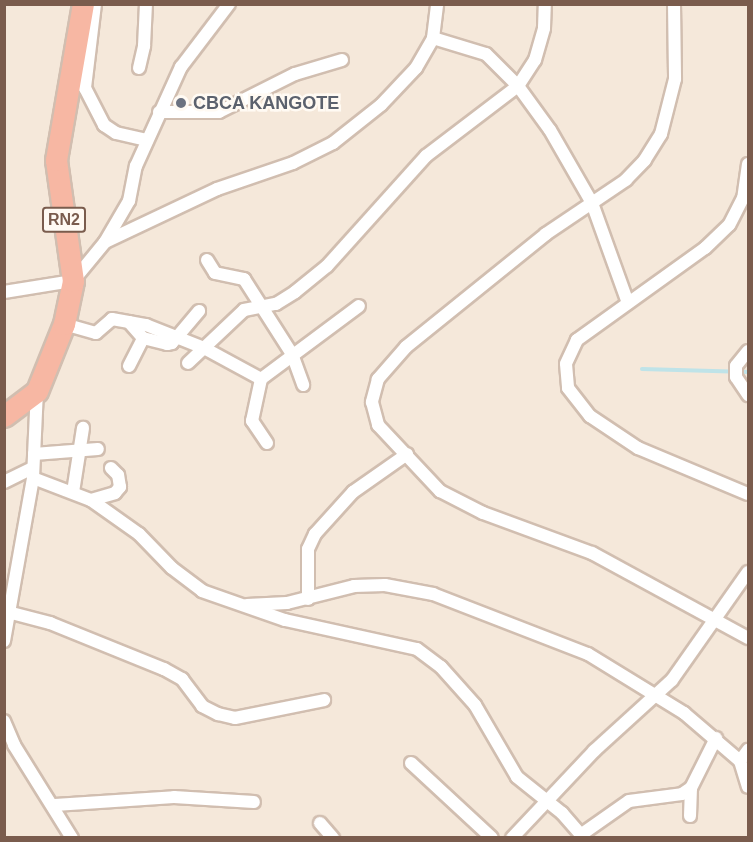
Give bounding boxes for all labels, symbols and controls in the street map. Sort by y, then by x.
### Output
place label: CBCA KANGOTE [193,92,340,114]
marker: CBCA KANGOTE [174,96,188,110]
road number: RN2 [42,207,86,233]

